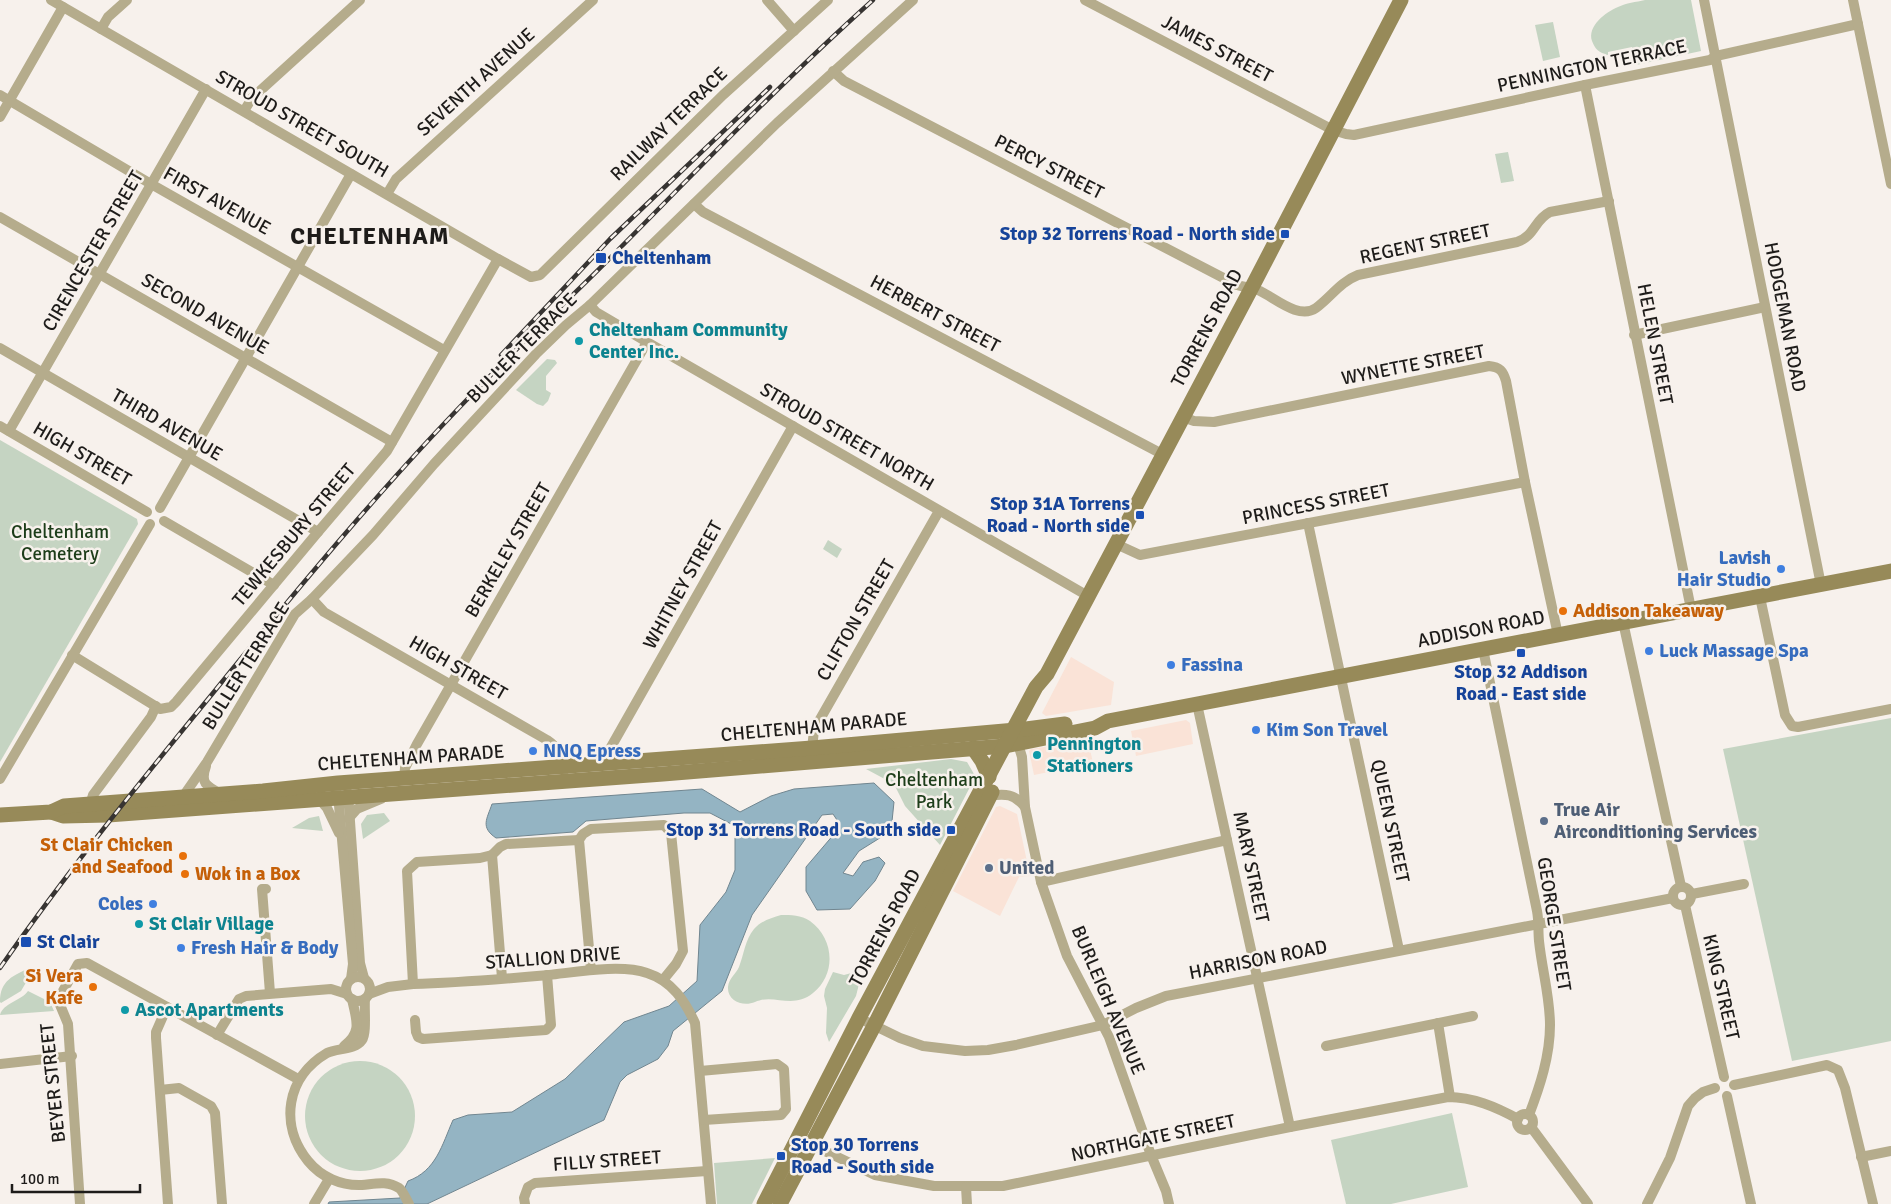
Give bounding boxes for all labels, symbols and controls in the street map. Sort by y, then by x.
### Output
street label: JAMES STREET [1157,10,1277,89]
street label: SEVENTH AVENUE [412,23,540,141]
street label: PENNINGTON TERRACE [1495,34,1689,98]
street label: RAILWAY TERRACE [605,62,733,186]
street label: STROUD STREET SOUTH [211,65,393,183]
street label: PERCY STREET [990,129,1108,205]
street label: FIRST AVENUE [159,162,275,240]
street label: CIRENCESTER STREET [37,166,149,336]
street label: REGENT STREET [1357,218,1493,270]
district label: CHELTENHAM [290,221,450,251]
place label: Stop 32 Torrens Road - North side [1000,222,1275,246]
marker: Stop 32 Torrens Road - North side [1279,228,1291,240]
street label: HODGEMAN ROAD [1759,240,1811,394]
place label: Cheltenham [612,246,711,270]
marker: Cheltenham [594,251,608,265]
street label: TORRENS ROAD [1166,265,1248,391]
street label: SECOND AVENUE [137,268,273,360]
street label: HERBERT STREET [866,270,1005,359]
street label: HELEN STREET [1632,281,1679,407]
street label: BULLER TERRACE [462,288,582,408]
place label: Cheltenham Community Center Inc. [589,318,788,364]
marker: Cheltenham Community Center Inc. [573,335,585,347]
street label: WYNETTE STREET [1339,339,1487,391]
street label: STROUD STREET NORTH [756,377,938,497]
street label: THIRD AVENUE [107,384,227,466]
street label: HIGH STREET [29,416,136,492]
street label: TEWKESBURY STREET [227,458,361,611]
street label: BERKELEY STREET [460,478,557,622]
street label: PRINCESS STREET [1240,478,1392,530]
place label: Stop 31A Torrens Road - North side [986,492,1130,538]
marker: Stop 31A Torrens Road - North side [1134,509,1146,521]
street label: WHITNEY STREET [638,516,728,653]
park label: Cheltenham Cemetery [11,520,109,566]
place label: Lavish Hair Studio [1677,546,1771,592]
street label: CLIFTON STREET [811,554,901,685]
marker: Lavish Hair Studio [1775,563,1787,575]
street label: BULLER TERRACE [197,598,295,734]
place label: Addison Takeaway [1573,599,1724,623]
street label: ADDISON ROAD [1415,605,1547,653]
marker: Addison Takeaway [1557,605,1569,617]
street label: HIGH STREET [405,630,512,706]
place label: Luck Massage Spa [1659,639,1809,663]
marker: Luck Massage Spa [1643,645,1655,657]
marker: Stop 32 Addison Road - East side [1515,647,1527,659]
place label: Fassina [1181,653,1243,677]
marker: Fassina [1165,659,1177,671]
place label: Stop 32 Addison Road - East side [1454,660,1588,706]
street label: CHELTENHAM PARADE [720,707,908,747]
place label: Kim Son Travel [1266,718,1388,742]
marker: Kim Son Travel [1250,724,1262,736]
place label: Pennington Stationers [1047,732,1142,778]
place label: NNQ Epress [543,739,641,763]
street label: CHELTENHAM PARADE [317,740,505,776]
marker: NNQ Epress [527,745,539,757]
marker: Pennington Stationers [1031,749,1043,761]
street label: QUEEN STREET [1365,757,1415,885]
park label: Cheltenham Park [885,768,983,814]
place label: True Air Airconditioning Services [1554,798,1757,844]
street label: MARY STREET [1227,809,1275,926]
marker: True Air Airconditioning Services [1538,815,1550,827]
place label: Stop 31 Torrens Road - South side [666,818,941,842]
marker: Stop 31 Torrens Road - South side [945,824,957,836]
place label: St Clair Chicken and Seafood [40,833,173,879]
marker: St Clair Chicken and Seafood [177,850,189,862]
street label: GEORGE STREET [1532,855,1577,993]
place label: United [999,856,1054,880]
place label: Wok in a Box [195,862,301,886]
marker: United [983,862,995,874]
street label: TORRENS ROAD [844,865,926,991]
marker: Wok in a Box [179,868,191,880]
place label: Coles [98,892,143,916]
marker: Coles [147,898,159,910]
place label: St Clair Village [149,912,274,936]
marker: St Clair Village [133,918,145,930]
street label: BURLEIGH AVENUE [1066,922,1150,1078]
place label: St Clair [37,930,100,954]
street label: KING STREET [1697,932,1745,1043]
marker: St Clair [19,935,33,949]
street label: HARRISON ROAD [1187,935,1329,985]
place label: Fresh Hair & Body [191,936,339,960]
street label: STALLION DRIVE [485,941,621,975]
marker: Fresh Hair & Body [175,942,187,954]
place label: Si Vera Kafe [25,964,83,1010]
marker: Si Vera Kafe [87,981,99,993]
place label: Ascot Apartments [135,998,284,1022]
marker: Ascot Apartments [119,1004,131,1016]
street label: BEYER STREET [35,1022,71,1144]
street label: NORTHGATE STREET [1069,1109,1238,1167]
place label: Stop 30 Torrens Road - South side [791,1133,934,1179]
street label: FILLY STREET [552,1145,663,1177]
marker: Stop 30 Torrens Road - South side [775,1150,787,1162]
scale bar [12,1162,140,1194]
text: 100 m [20,1170,60,1188]

